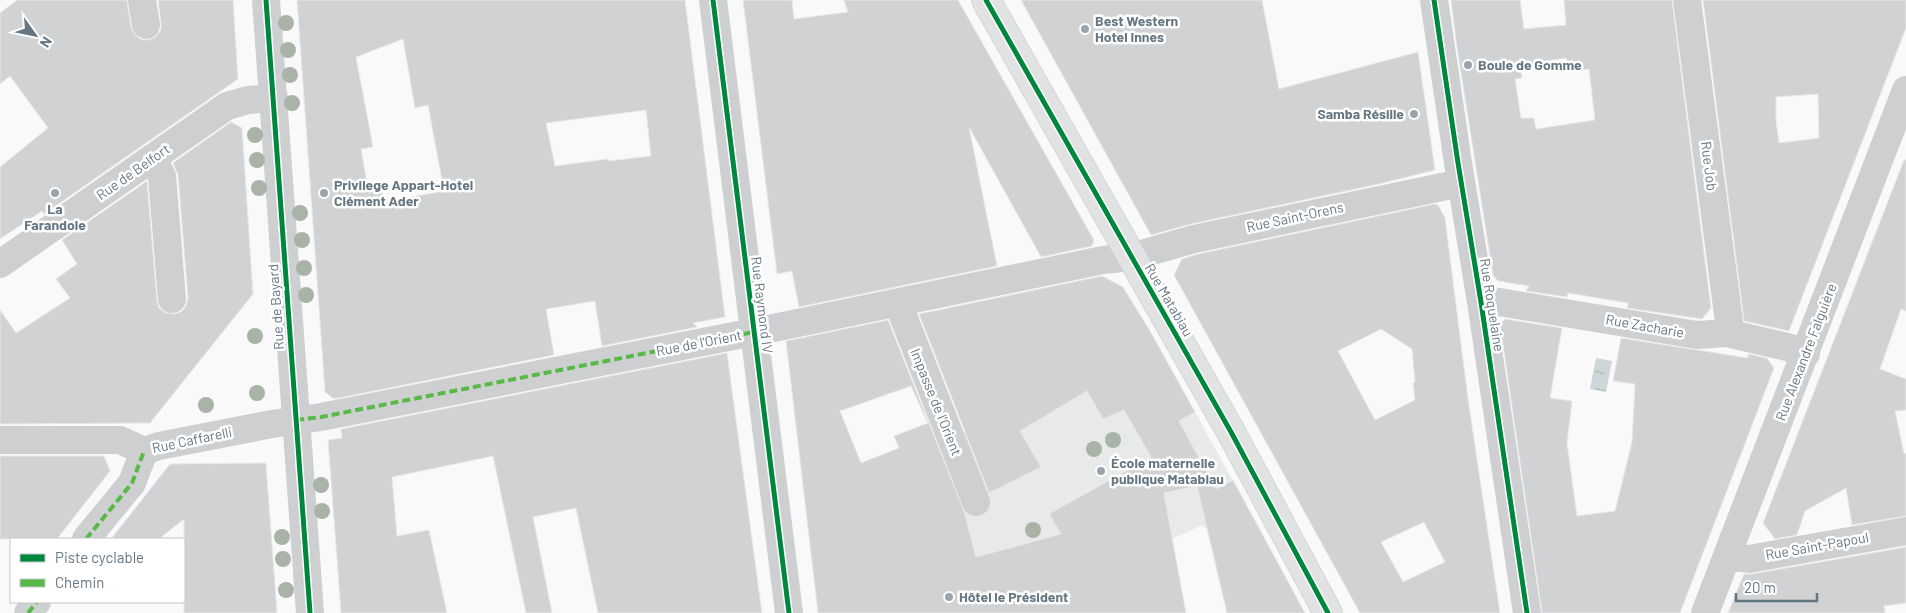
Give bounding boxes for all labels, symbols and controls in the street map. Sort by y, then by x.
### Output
north arrow [10,10,60,60]
place label: Best Western Hotel Innes [1095,12,1178,45]
marker: Best Western Hotel Innes [1079,23,1091,35]
text: N [37,34,56,51]
place label: Boule de Gomme [1478,56,1582,73]
marker: Boule de Gomme [1462,59,1474,71]
place label: Samba Résille [1317,105,1404,122]
marker: Samba Résille [1408,108,1420,120]
street label: Rue de Belfort [93,140,173,203]
street label: Rue Job [1698,140,1721,192]
place label: Privilege Appart-Hotel Clément Ader [334,176,473,209]
marker: La Farandole [49,187,61,199]
marker: Privilege Appart-Hotel Clément Ader [318,187,330,199]
street label: Rue Saint-Orens [1245,198,1345,235]
place label: La Farandole [24,200,86,233]
street label: Rue Raymond IV [748,256,777,354]
street label: Rue Roquelaine [1477,257,1508,353]
street label: Rue Matabiau [1142,260,1197,339]
street label: Rue de Bayard [264,263,287,351]
street label: Rue Alexandre Falguière [1771,281,1840,423]
street label: Rue Zacharie [1605,310,1686,341]
street label: Rue de l'Orient [655,326,743,359]
street label: Impasse de l'Orient [907,346,966,458]
street label: Rue Caffarelli [150,423,233,456]
place label: École maternelle publique Matabiau [1111,454,1224,487]
marker: École maternelle publique Matabiau [1095,465,1107,477]
street label: Rue Saint-Papoul [1764,528,1870,563]
legend [10,538,185,603]
text: Piste cyclable [55,548,144,566]
scale bar [1736,570,1817,602]
text: Chemin [55,573,104,591]
text: 20 m [1744,578,1776,596]
place label: Hôtel le Président [959,588,1068,605]
marker: Hôtel le Président [943,591,955,603]

